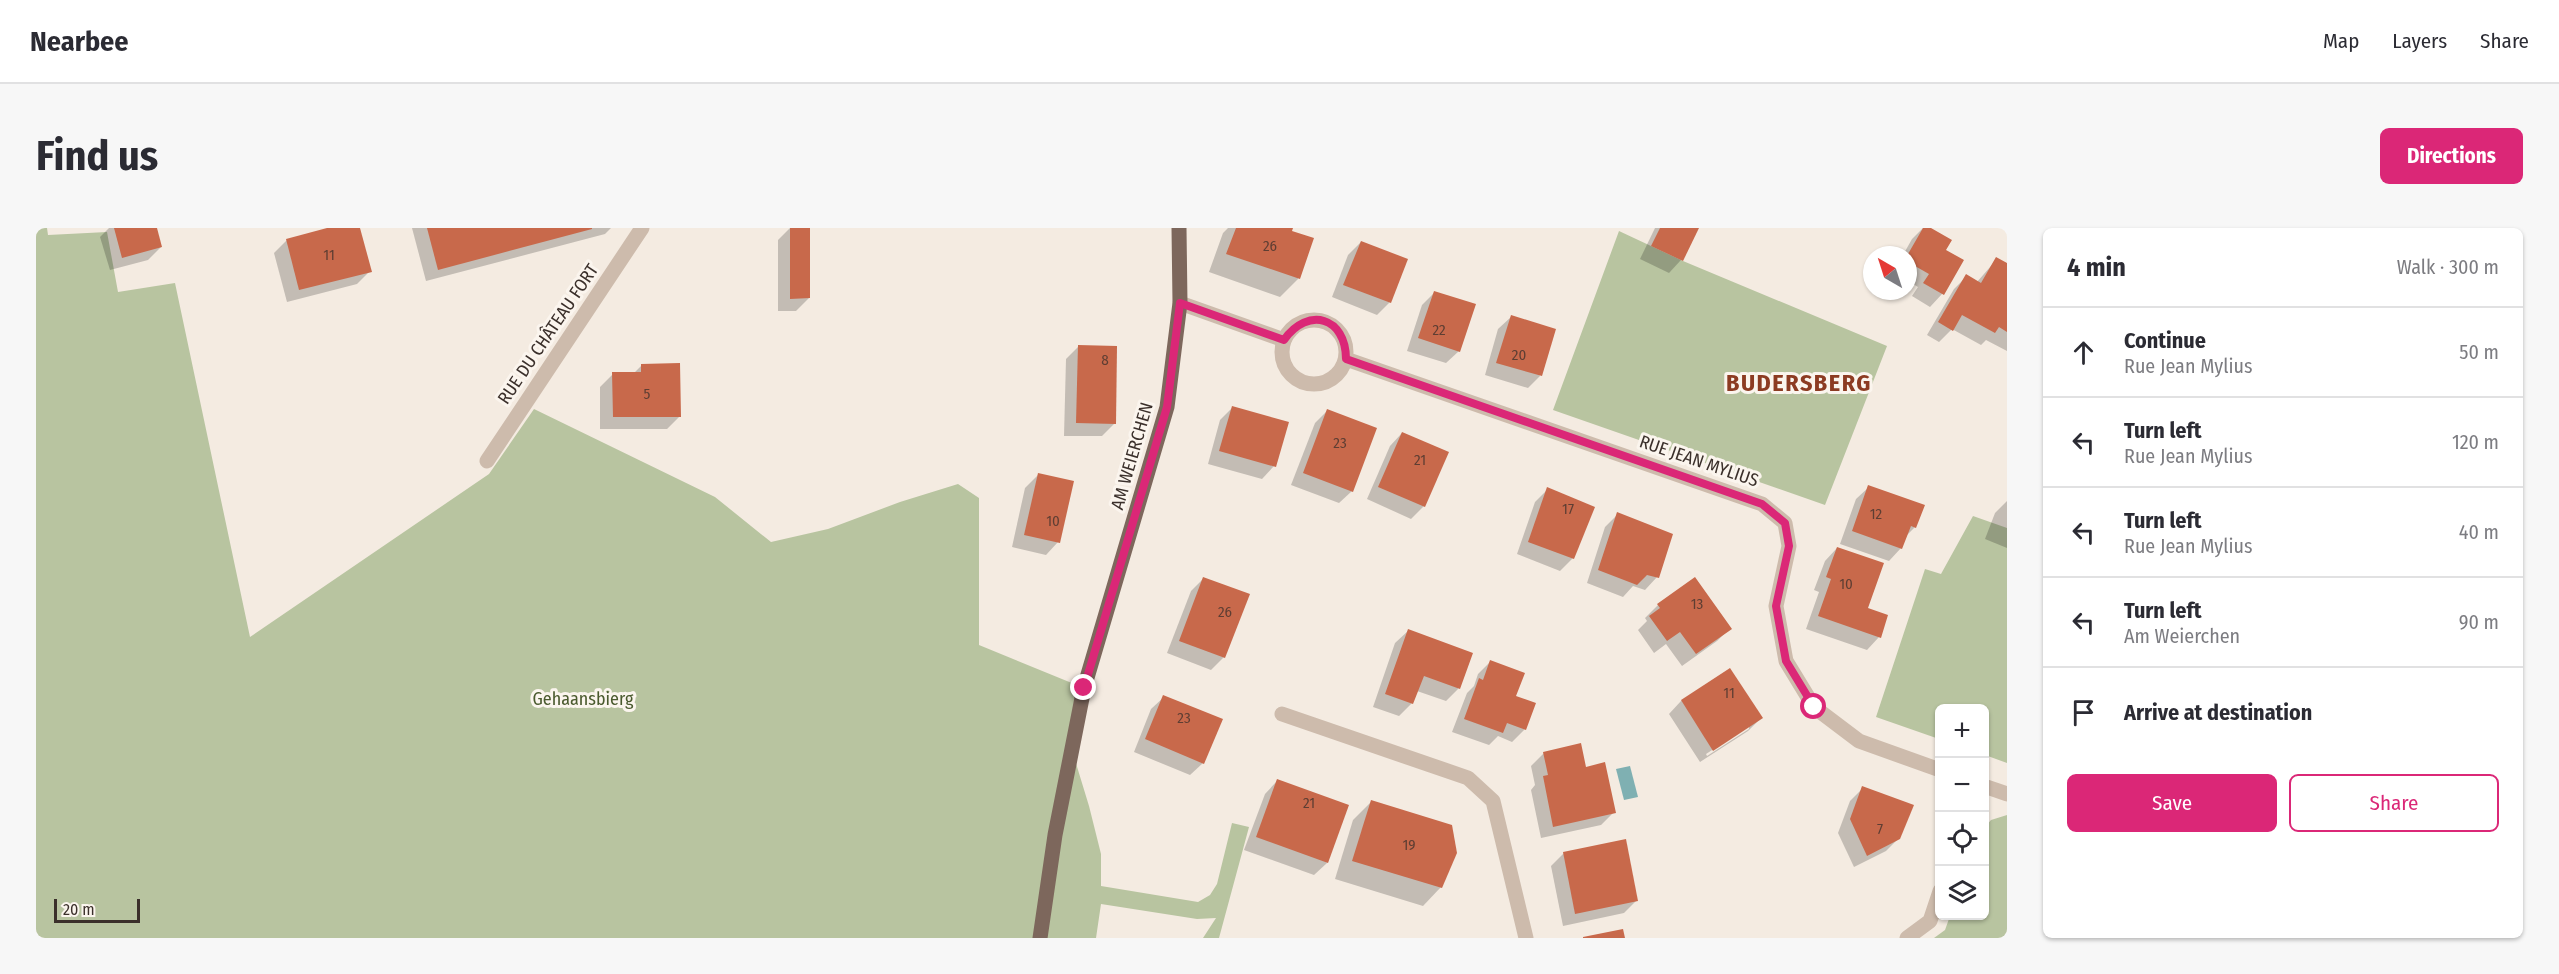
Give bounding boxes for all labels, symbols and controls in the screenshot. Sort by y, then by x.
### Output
text: Nearbee [30,25,129,58]
text: Map [2323,28,2359,54]
text: Layers [2392,28,2447,54]
text: Share [2480,28,2529,54]
button: Directions [2380,128,2523,184]
text: Find us [36,131,158,181]
house number: 26 [1263,237,1277,255]
house number: 11 [323,246,335,264]
north arrow [1863,246,1917,300]
text: 4 min [2067,252,2126,283]
text: Walk · 300 m [2397,255,2499,279]
street label: RUE DU CHÂTEAU FORT [493,259,603,408]
house number: 22 [1432,321,1446,339]
text: Continue [2124,327,2206,354]
icon: ahead [2067,336,2100,369]
text: 50 m [2459,340,2499,364]
house number: 20 [1512,346,1526,364]
house number: 8 [1101,351,1109,369]
text: Rue Jean Mylius [2124,354,2253,378]
district label: BUDERSBERG [1726,369,1872,397]
house number: 5 [644,385,651,403]
street label: AM WEIERCHEN [1106,400,1158,512]
text: Turn left [2124,417,2202,444]
icon: left [2067,426,2100,459]
street label: RUE JEAN MYLIUS [1637,430,1761,492]
text: 120 m [2452,430,2499,454]
house number: 23 [1333,434,1347,452]
text: Rue Jean Mylius [2124,444,2253,468]
house number: 21 [1414,451,1426,469]
house number: 17 [1562,500,1574,518]
house number: 12 [1870,505,1883,523]
text: Turn left [2124,507,2202,534]
house number: 10 [1046,512,1060,530]
icon: left [2067,516,2100,549]
text: 40 m [2459,520,2499,544]
text: Rue Jean Mylius [2124,534,2253,558]
house number: 10 [1839,575,1853,593]
house number: 13 [1691,595,1704,613]
text: Turn left [2124,597,2202,624]
house number: 26 [1218,603,1232,621]
icon: left [2067,606,2100,639]
text: 90 m [2459,610,2499,634]
text: Am Weierchen [2124,624,2240,648]
route end [1070,674,1096,700]
house number: 11 [1723,684,1735,702]
park label: Gehaansbierg [533,688,634,710]
route start [1800,693,1826,719]
icon: arrive [2067,696,2100,729]
text: Arrive at destination [2124,699,2312,726]
map controls [1935,704,1989,920]
button: + [1935,704,1989,758]
house number: 23 [1177,709,1191,727]
button: − [1935,758,1989,812]
button: Save [2067,774,2277,832]
button: Share [2289,774,2499,832]
house number: 21 [1303,794,1315,812]
button: locate [1935,812,1989,866]
house number: 7 [1877,820,1883,838]
house number: 19 [1402,836,1416,854]
button: layers [1935,866,1989,920]
scale bar [54,896,140,924]
text: 20 m [63,900,94,919]

